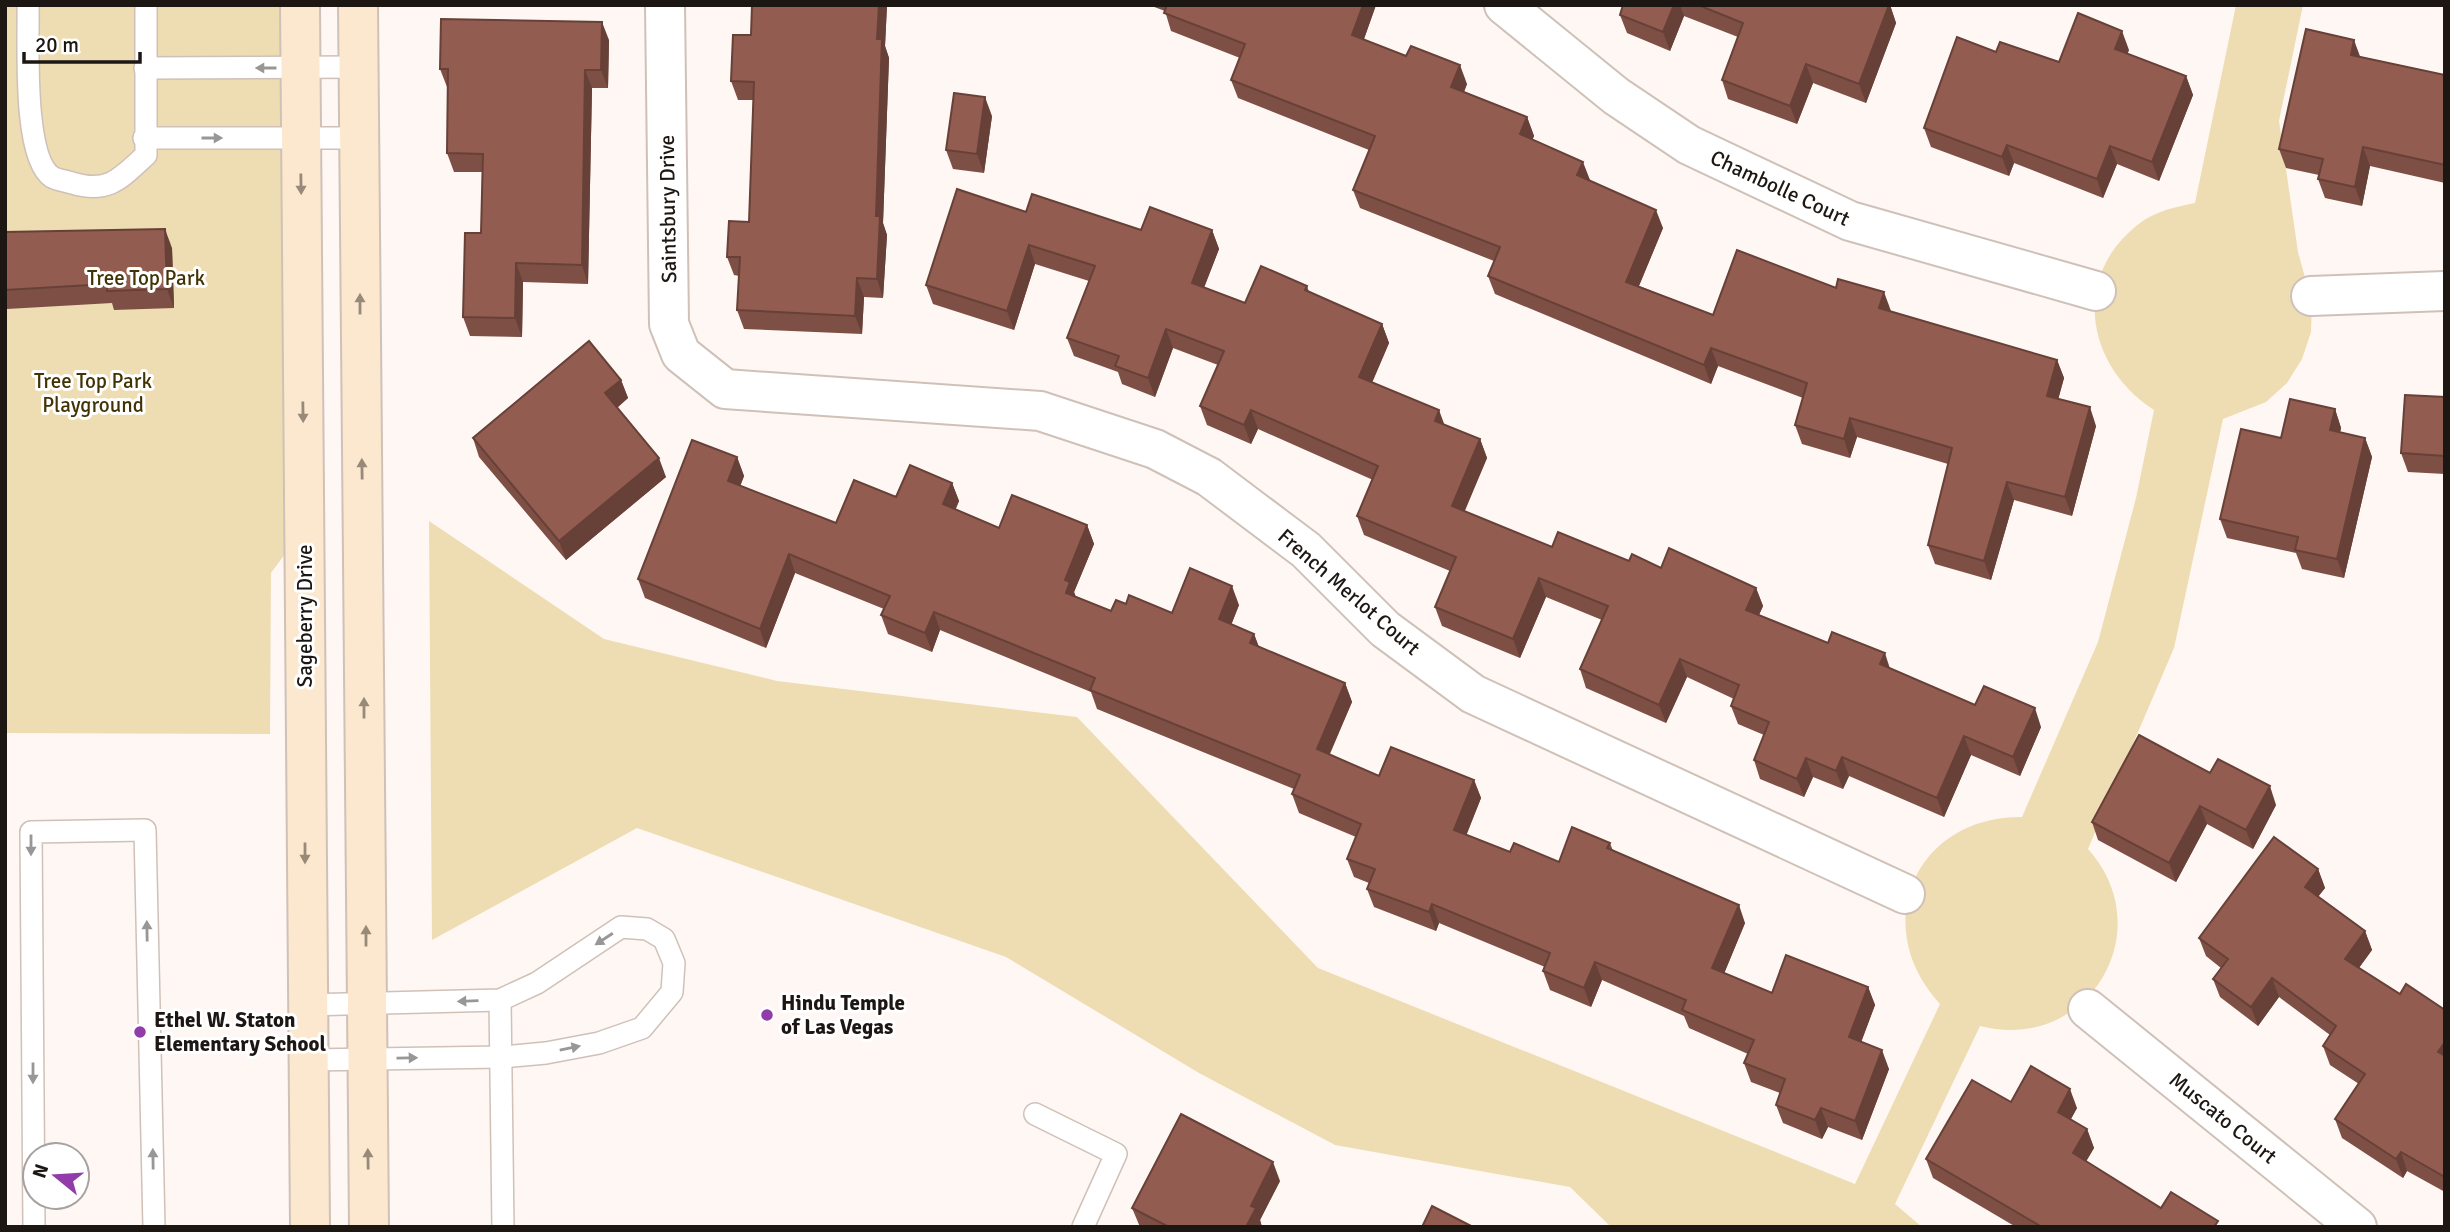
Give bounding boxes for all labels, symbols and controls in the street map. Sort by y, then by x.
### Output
scale bar [24,21,140,65]
text: 20 m [35,32,79,58]
one-way arrow [254,62,276,73]
one-way arrow [201,132,223,144]
street label: Saintsbury Drive [654,135,682,283]
street label: Chambolle Court [1706,144,1854,232]
one-way arrow [295,174,307,196]
park label: Tree Top Park [87,265,205,291]
one-way arrow [354,292,366,314]
park label: Tree Top Park Playground [34,368,152,418]
one-way arrow [297,401,309,423]
one-way arrow [356,458,368,480]
street label: French Merlot Court [1273,523,1425,661]
street label: Sageberry Drive [292,545,318,687]
one-way arrow [358,697,370,719]
one-way arrow [25,834,37,856]
one-way arrow [300,842,311,864]
one-way arrow [142,920,153,942]
one-way arrow [360,925,372,947]
one-way arrow [594,932,613,945]
place label: Hindu Temple of Las Vegas [781,990,905,1040]
one-way arrow [457,996,479,1007]
place label: Ethel W. Staton Elementary School [154,1007,326,1057]
marker: Hindu Temple of Las Vegas [759,1007,775,1023]
marker: Ethel W. Staton Elementary School [132,1024,148,1040]
one-way arrow [559,1043,581,1054]
one-way arrow [397,1052,419,1064]
one-way arrow [27,1062,39,1084]
street label: Muscato Court [2164,1067,2282,1169]
north arrow [21,1141,91,1211]
one-way arrow [147,1147,158,1169]
one-way arrow [362,1147,374,1169]
text: N [27,1161,54,1181]

